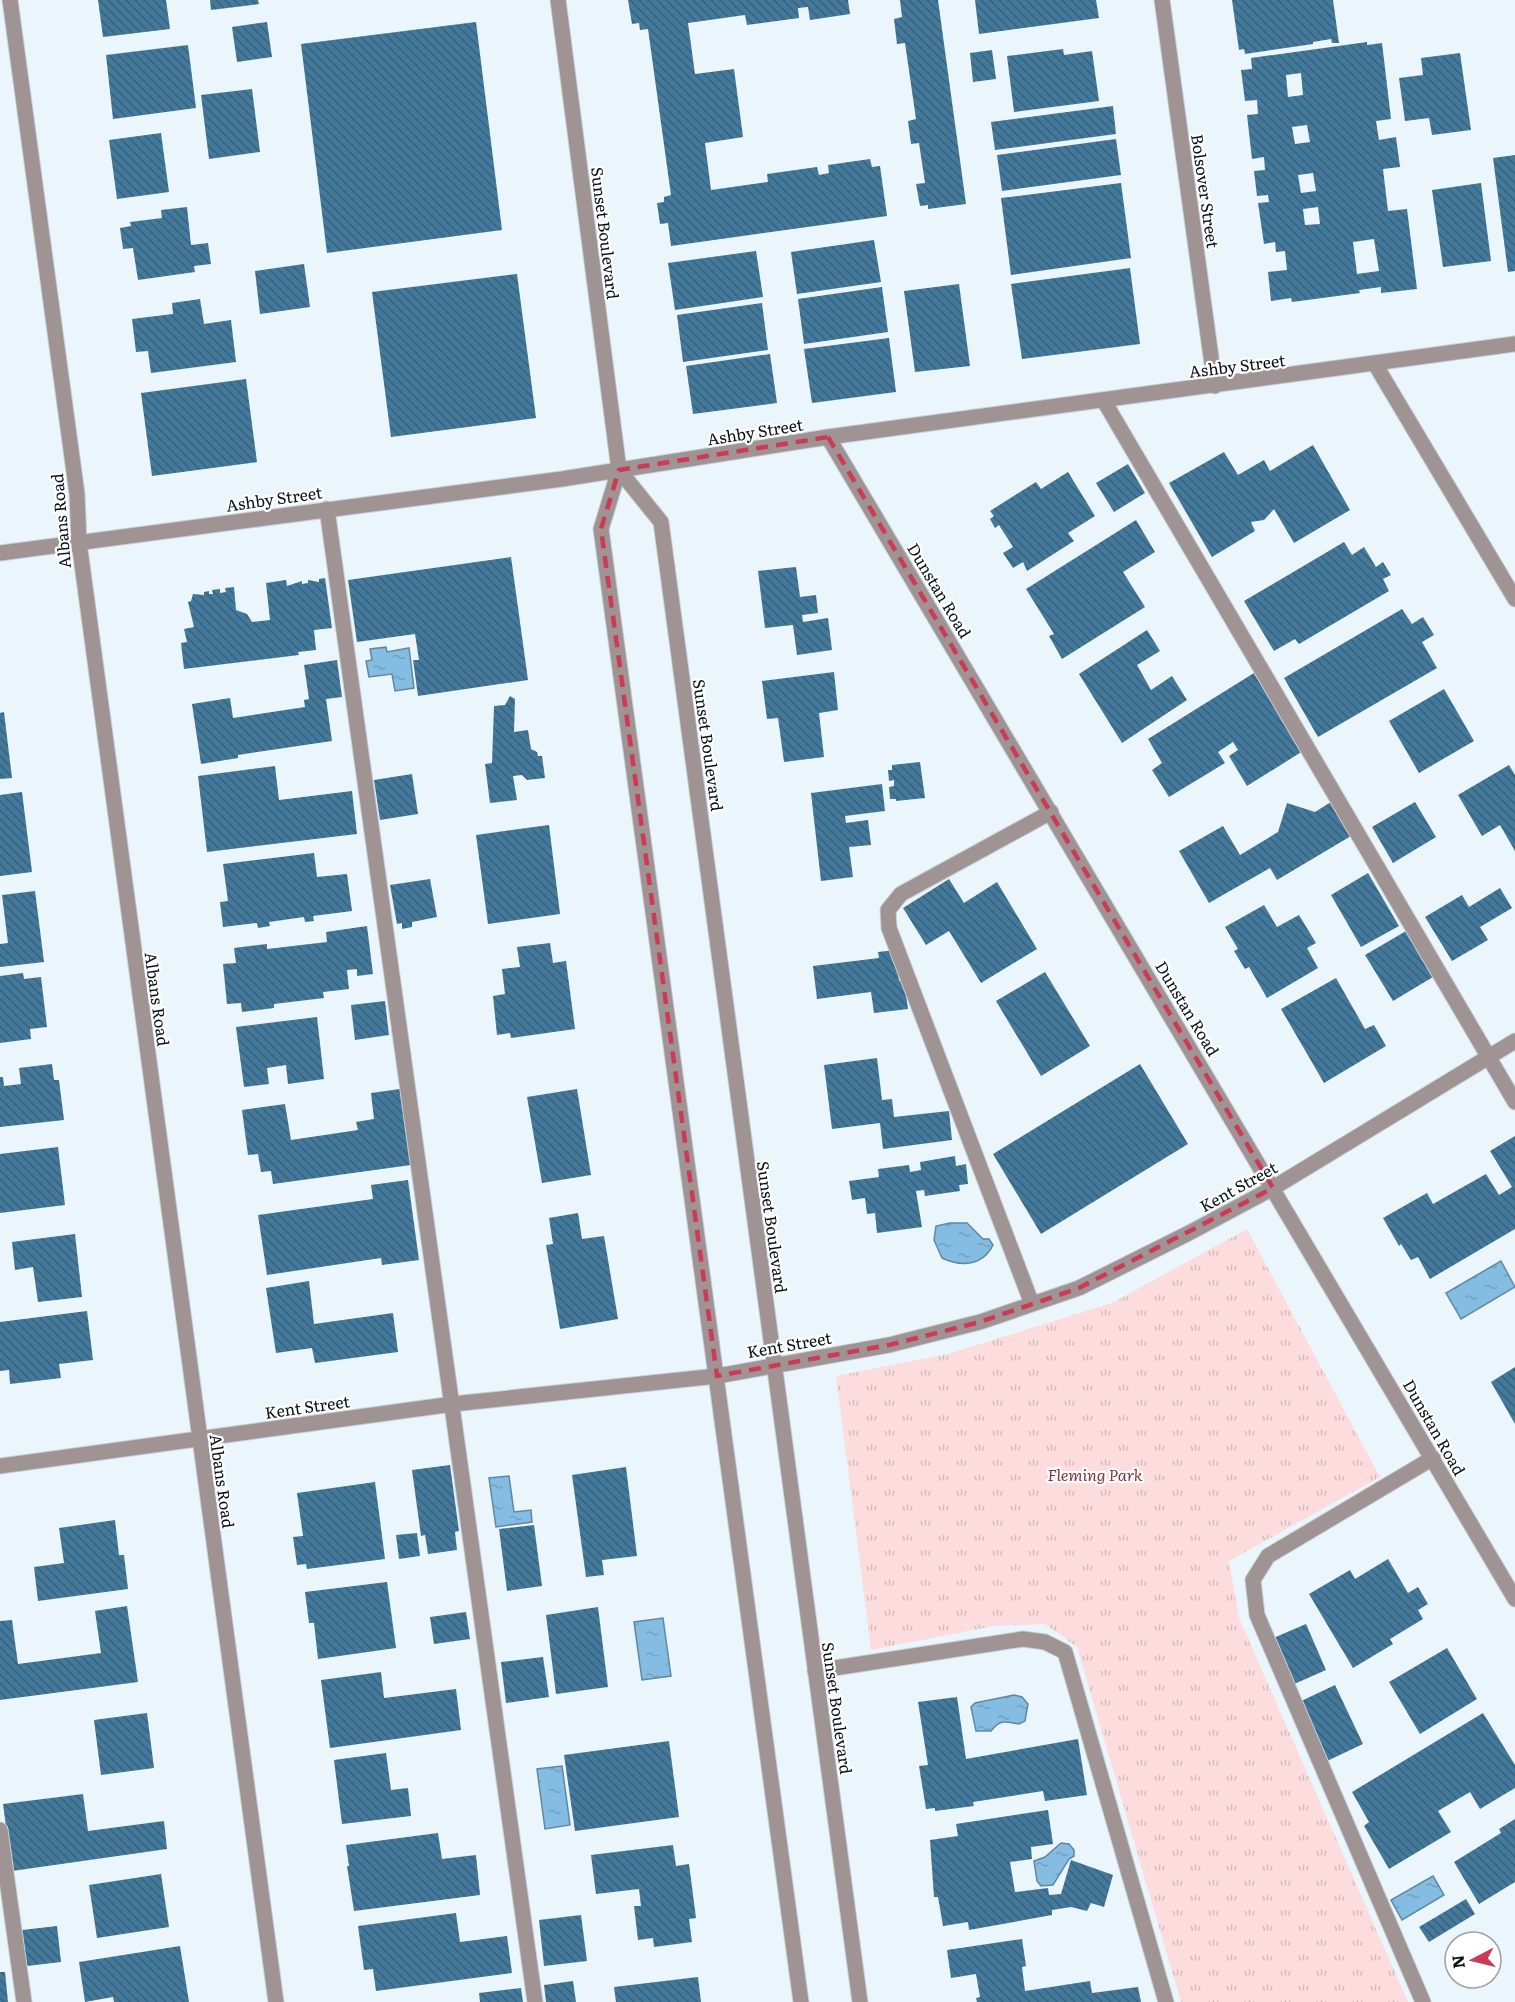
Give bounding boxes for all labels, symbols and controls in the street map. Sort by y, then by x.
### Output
street label: Bolsover Street [1186,132,1226,250]
street label: Sunset Boulevard [586,165,626,301]
street label: Ashby Street [1188,347,1287,383]
street label: Ashby Street [705,411,805,450]
street label: Albans Road [44,472,76,569]
street label: Ashby Street [224,479,324,517]
street label: Dunstan Road [902,538,978,642]
street label: Sunset Boulevard [688,677,730,813]
street label: Albans Road [140,950,177,1048]
street label: Dunstan Road [1150,956,1226,1060]
street label: Kent Street [1195,1155,1282,1217]
street label: Sunset Boulevard [752,1159,794,1295]
street label: Kent Street [745,1325,834,1363]
street label: Dunstan Road [1398,1375,1472,1480]
street label: Kent Street [263,1388,351,1424]
street label: Albans Road [205,1432,242,1530]
park label: Fleming Park [1047,1462,1143,1486]
street label: Sunset Boulevard [817,1640,859,1776]
north arrow [1443,1930,1503,1990]
text: N [1444,1954,1470,1970]

